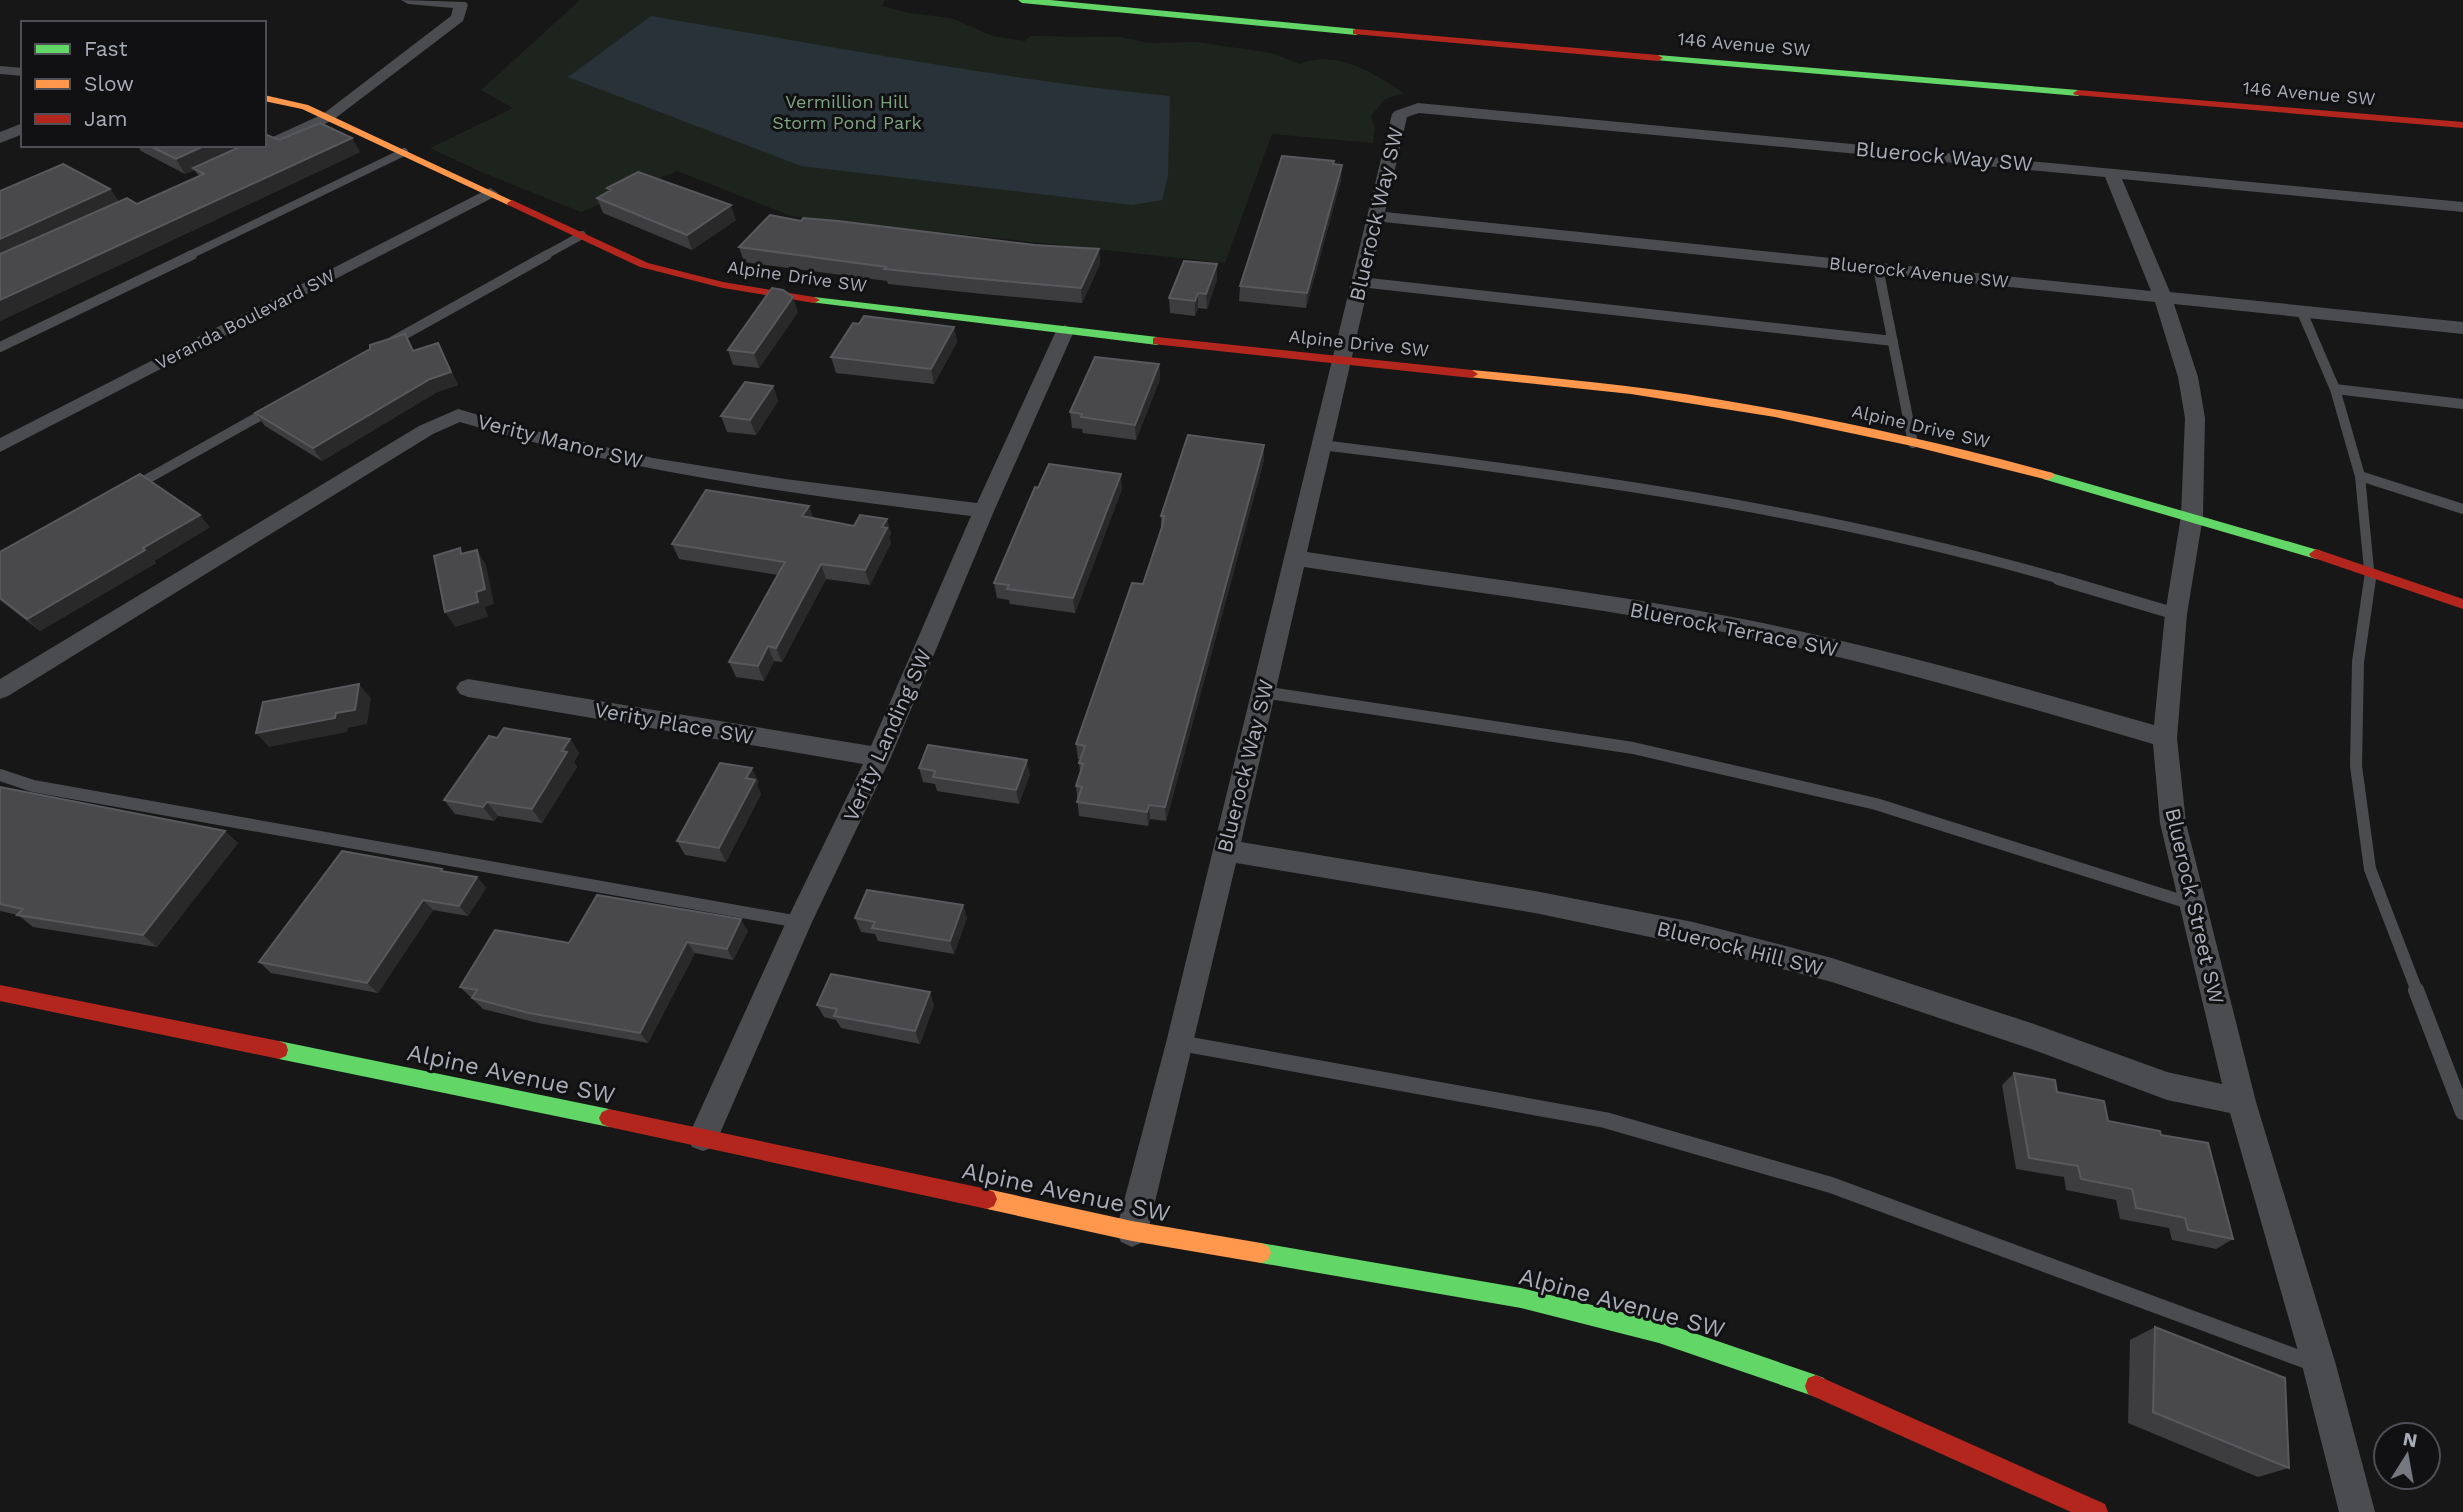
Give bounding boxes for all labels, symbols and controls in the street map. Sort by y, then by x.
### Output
legend [21,21,266,147]
street label: 146 Avenue SW [1677,28,1811,60]
text: Fast [84,36,128,61]
text: Slow [84,71,134,96]
street label: 146 Avenue SW [2242,77,2376,109]
park label: Vermillion Hill Storm Pond Park [772,91,922,133]
text: Jam [84,106,127,131]
street label: Bluerock Way SW [1344,125,1408,303]
street label: Bluerock Way SW [1854,136,2034,176]
street label: Bluerock Avenue SW [1828,252,2010,292]
street label: Alpine Drive SW [726,256,868,296]
street label: Veranda Boulevard SW [152,265,338,373]
street label: Alpine Drive SW [1288,325,1430,361]
street label: Alpine Drive SW [1850,400,1992,452]
street label: Verity Manor SW [475,408,645,474]
street label: Bluerock Terrace SW [1628,597,1840,661]
street label: Verity Landing SW [838,645,936,825]
street label: Bluerock Way SW [1211,677,1279,855]
street label: Verity Place SW [593,697,755,749]
street label: Bluerock Street SW [2160,806,2230,1006]
street label: Bluerock Hill SW [1654,915,1826,981]
street label: Alpine Avenue SW [404,1038,618,1110]
street label: Alpine Avenue SW [959,1156,1173,1228]
street label: Alpine Avenue SW [1516,1262,1728,1344]
north arrow [2372,1421,2442,1491]
text: N [2401,1427,2419,1452]

